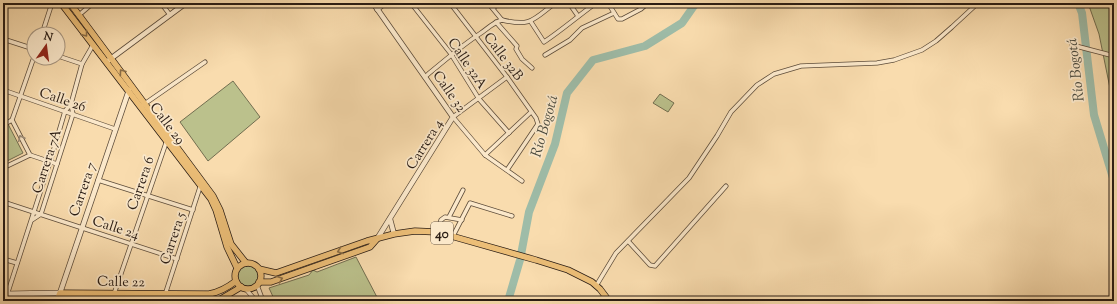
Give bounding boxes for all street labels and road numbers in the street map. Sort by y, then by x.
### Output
street label: Calle 32B [478,29,527,86]
street label: Calle 32A [445,34,491,92]
street label: Calle 32 [430,67,470,115]
street label: Calle 26 [36,84,88,118]
street label: Calle 29 [144,99,189,150]
street label: Carrera 4 [402,116,449,174]
street label: Carrera 7A [28,126,68,196]
street label: Carrera 6 [123,154,160,213]
street label: Carrera 7 [65,160,102,219]
street label: Carrera 5 [156,210,192,267]
street label: Calle 24 [89,212,141,246]
road number: 40 [431,222,453,244]
street label: Calle 22 [97,273,145,293]

